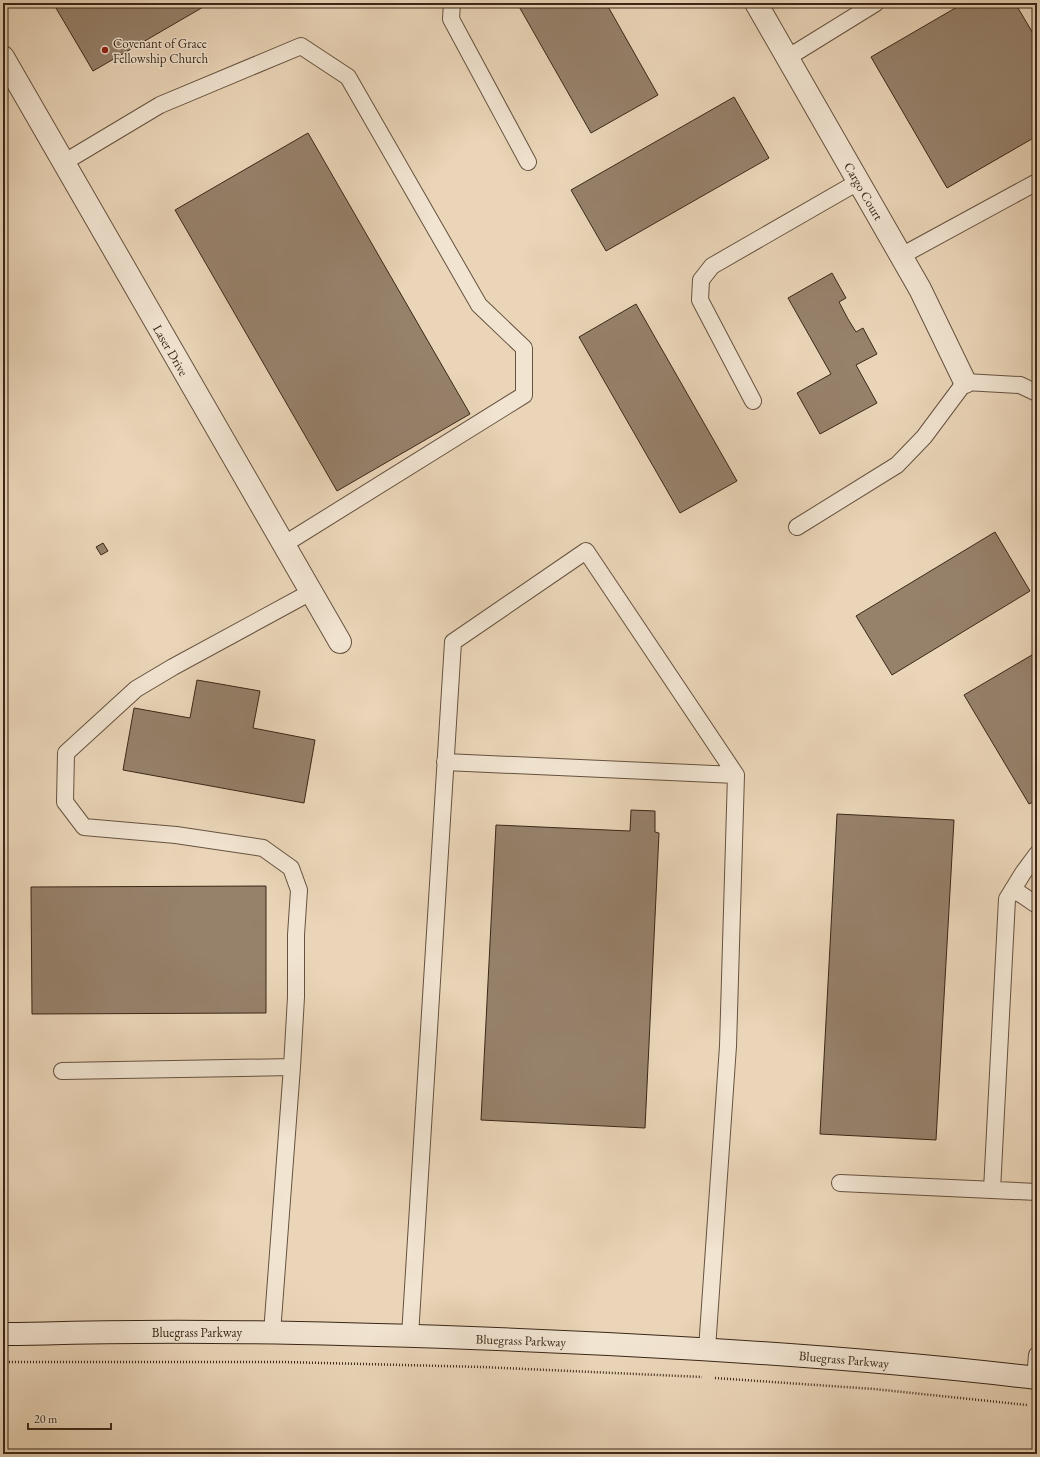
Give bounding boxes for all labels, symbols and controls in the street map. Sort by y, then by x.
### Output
place label: Covenant of Grace Fellowship Church [113,35,209,67]
marker: Covenant of Grace Fellowship Church [100,45,110,55]
street label: Cargo Court [840,159,887,223]
street label: Laser Drive [149,321,192,379]
street label: Bluegrass Parkway [152,1324,243,1341]
street label: Bluegrass Parkway [475,1330,567,1351]
street label: Bluegrass Parkway [798,1347,890,1372]
scale bar [28,1405,111,1431]
text: 20 m [34,1411,58,1427]

